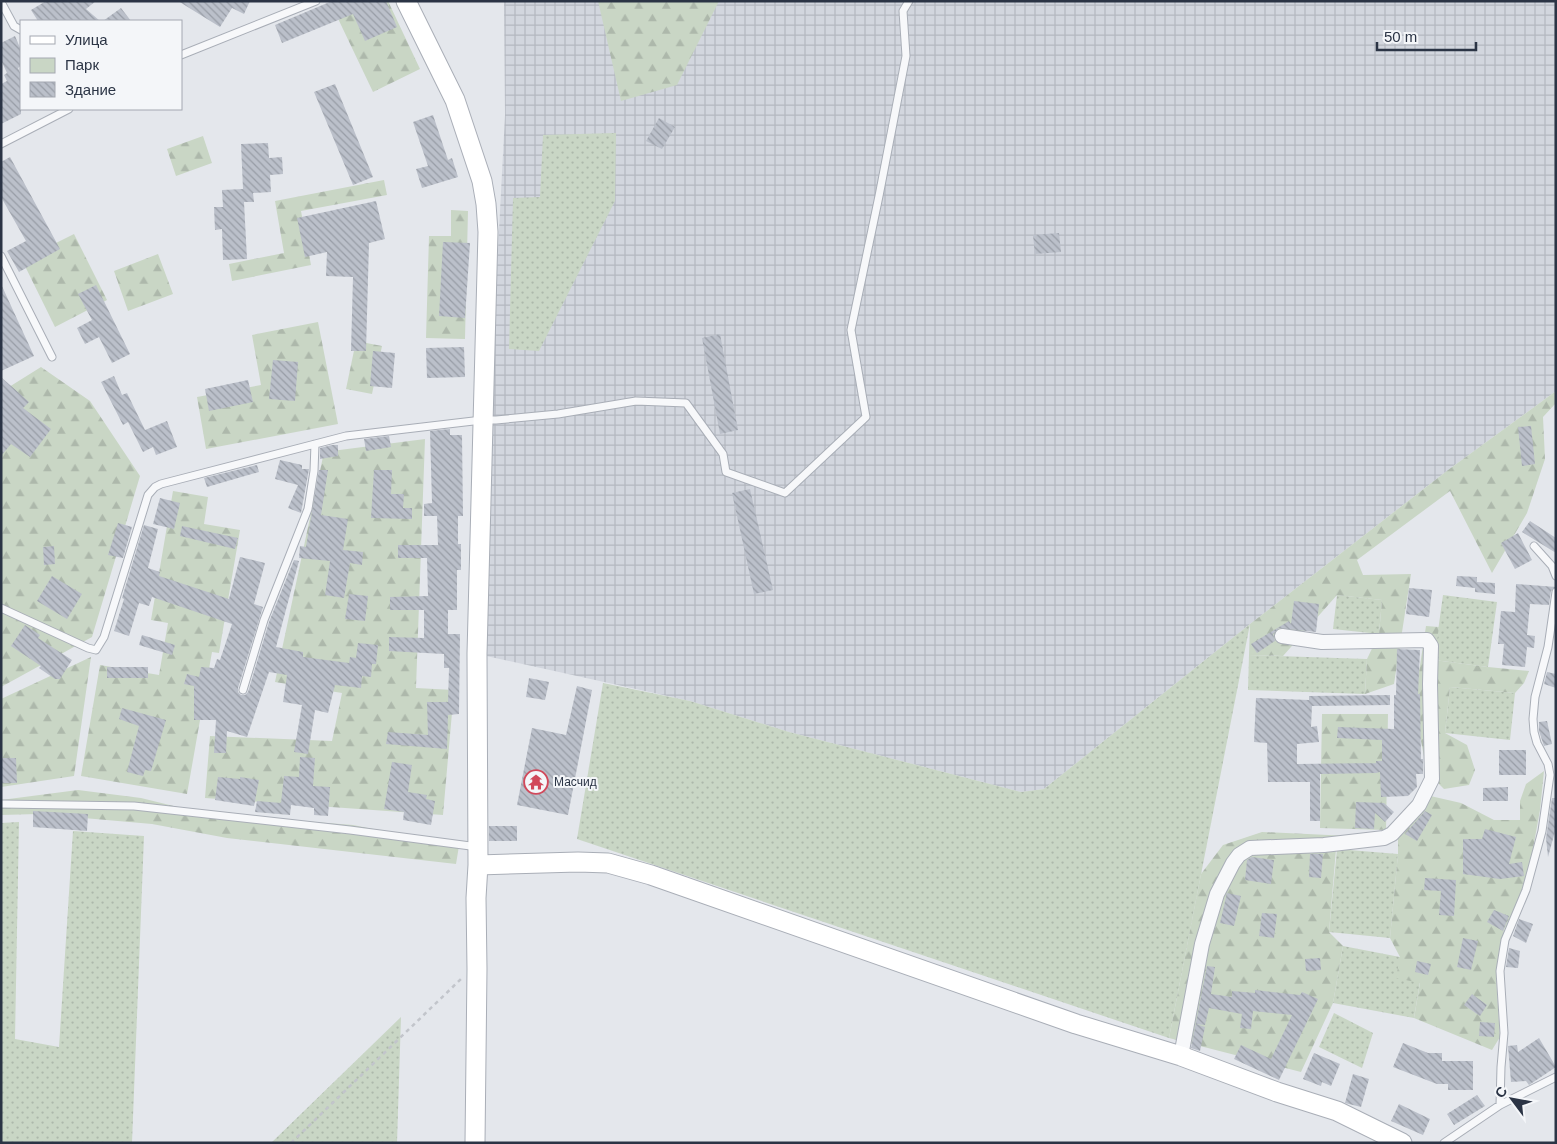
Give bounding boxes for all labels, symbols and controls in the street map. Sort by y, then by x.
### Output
legend [20,20,182,110]
scale bar [1377,20,1476,52]
text: 50 m [1384,28,1417,45]
text: Улица [65,31,108,48]
text: Парк [65,56,99,73]
text: Здание [65,81,116,98]
temple icon: Масчид [523,769,549,795]
place label: Масчид [554,775,597,789]
north arrow [1487,1074,1537,1124]
text: С [1492,1084,1510,1101]

